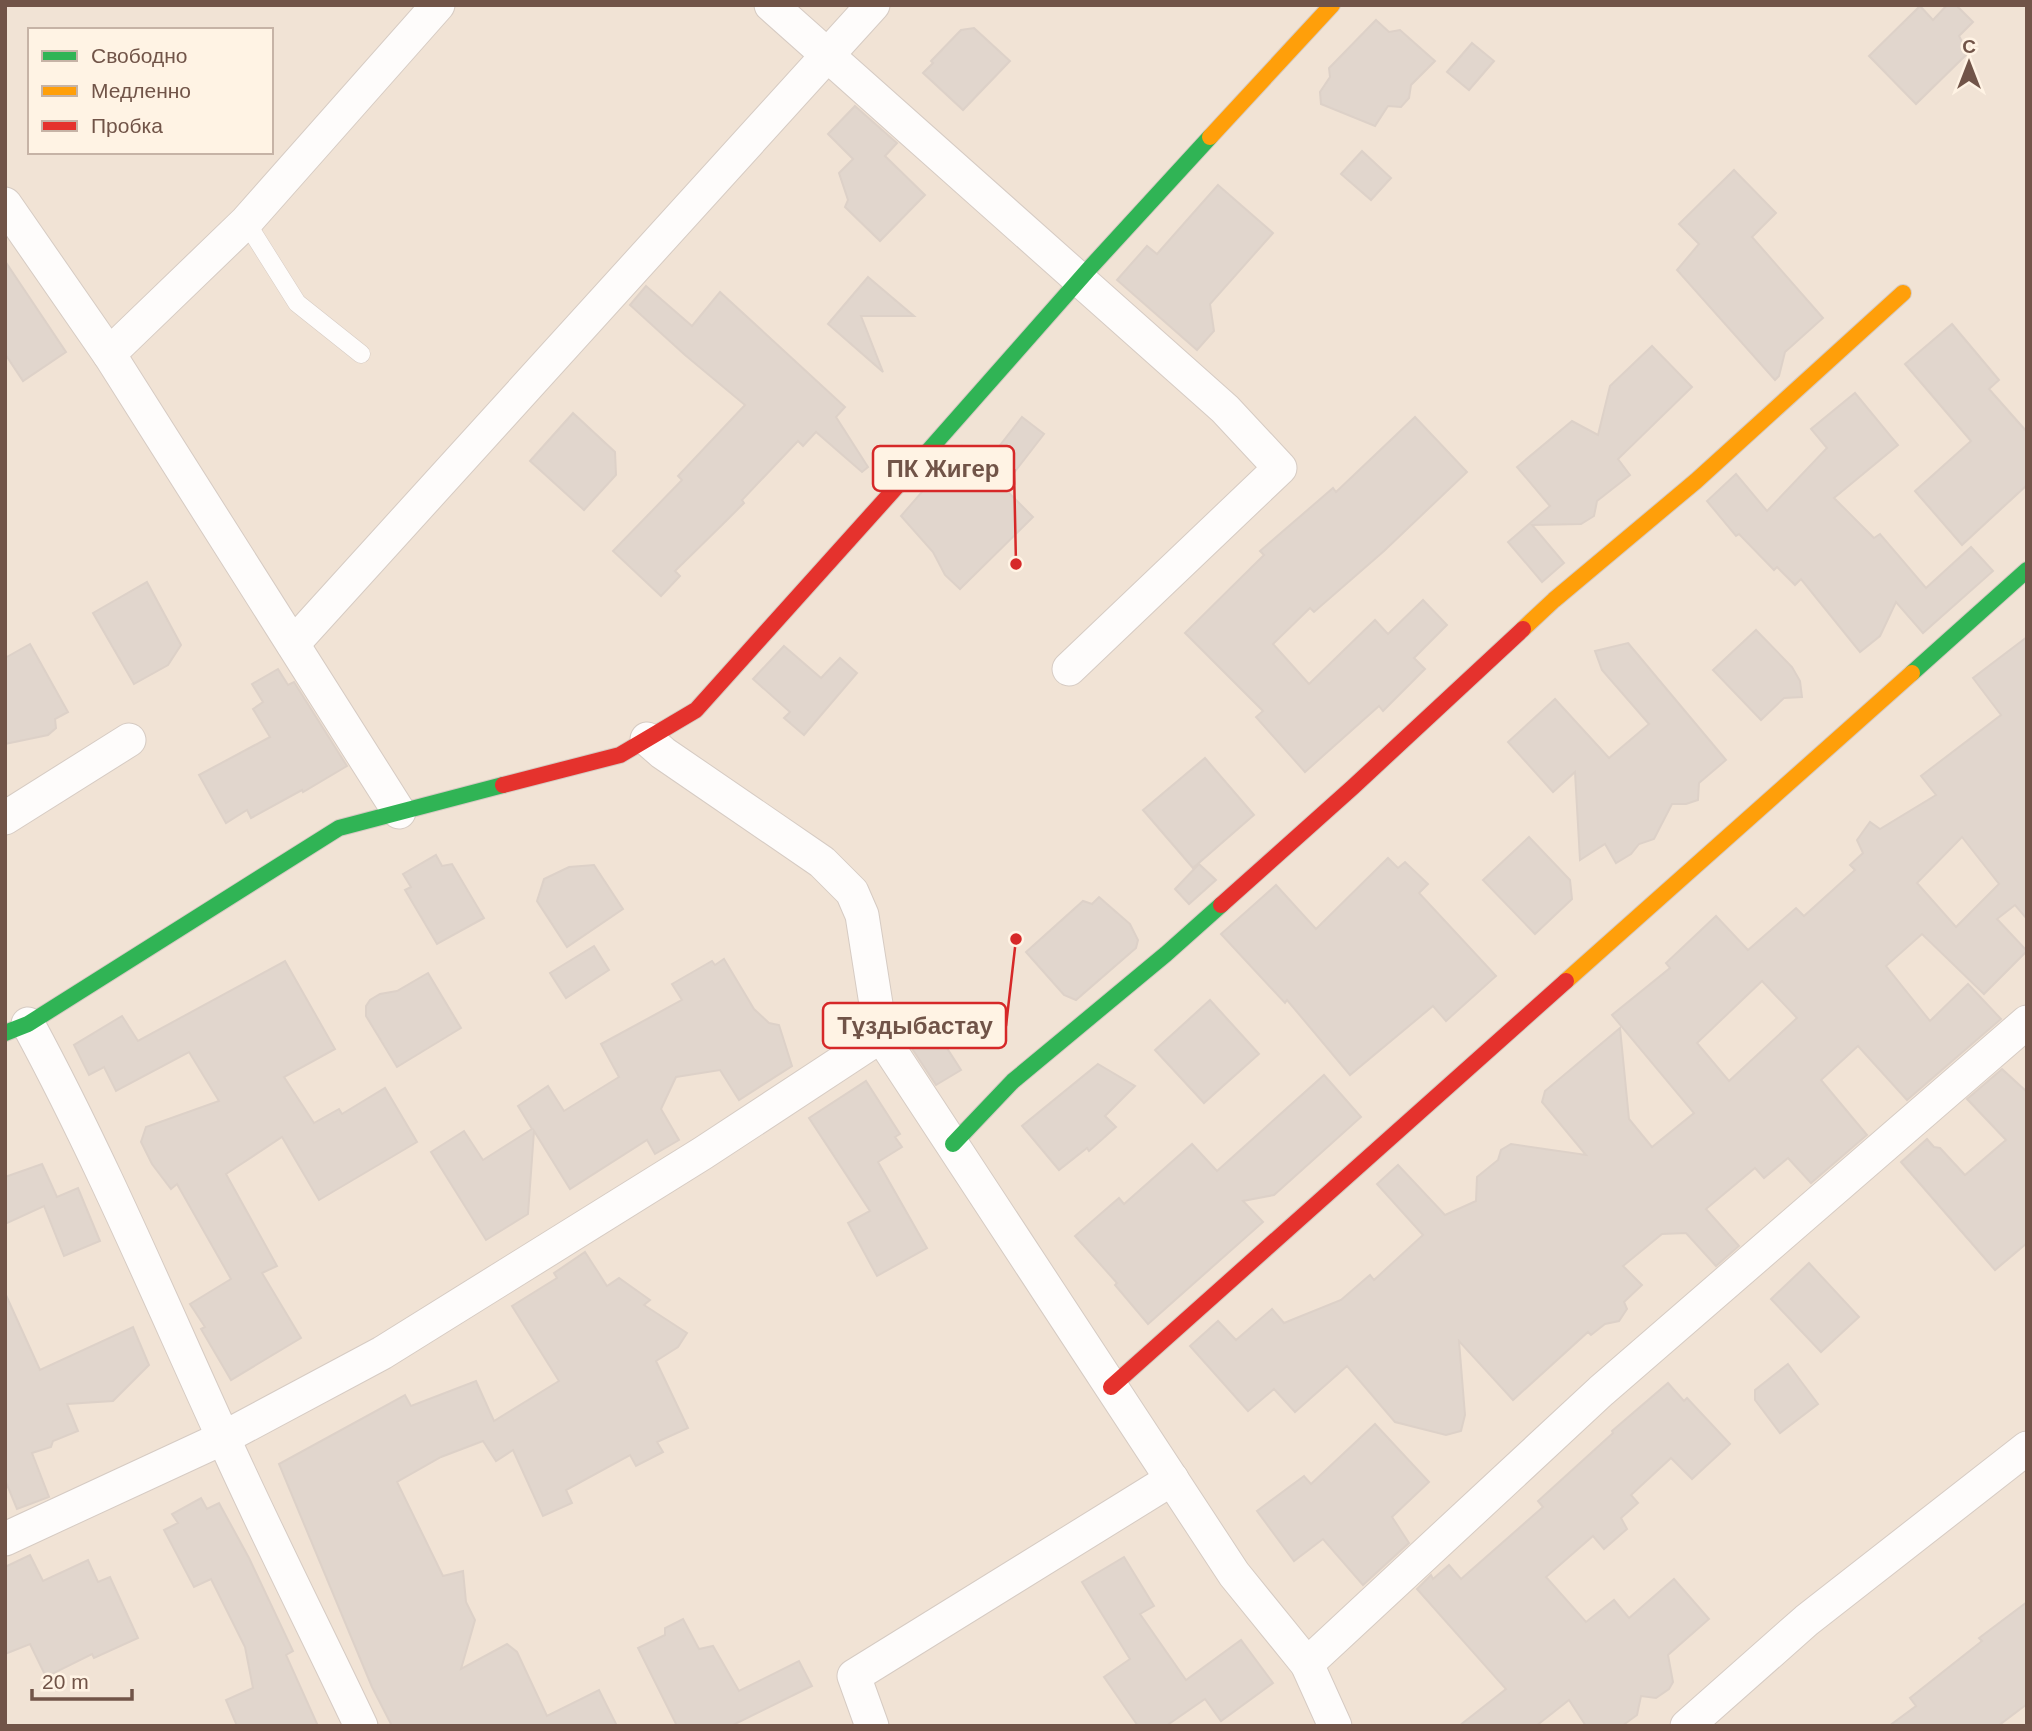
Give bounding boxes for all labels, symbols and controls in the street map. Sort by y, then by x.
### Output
legend [28,28,273,154]
north arrow [1934,28,2004,98]
text: С [1962,36,1976,57]
text: Свободно [91,44,188,67]
text: Медленно [91,79,191,102]
text: Пробка [91,114,163,137]
callout: ПК Жигер [873,446,1014,491]
text: ПК Жигер [886,455,1000,482]
callout: Тұздыбастау [823,1003,1006,1048]
text: Тұздыбастау [837,1012,993,1039]
scale bar [32,1658,131,1702]
text: 20 m [42,1670,89,1693]

